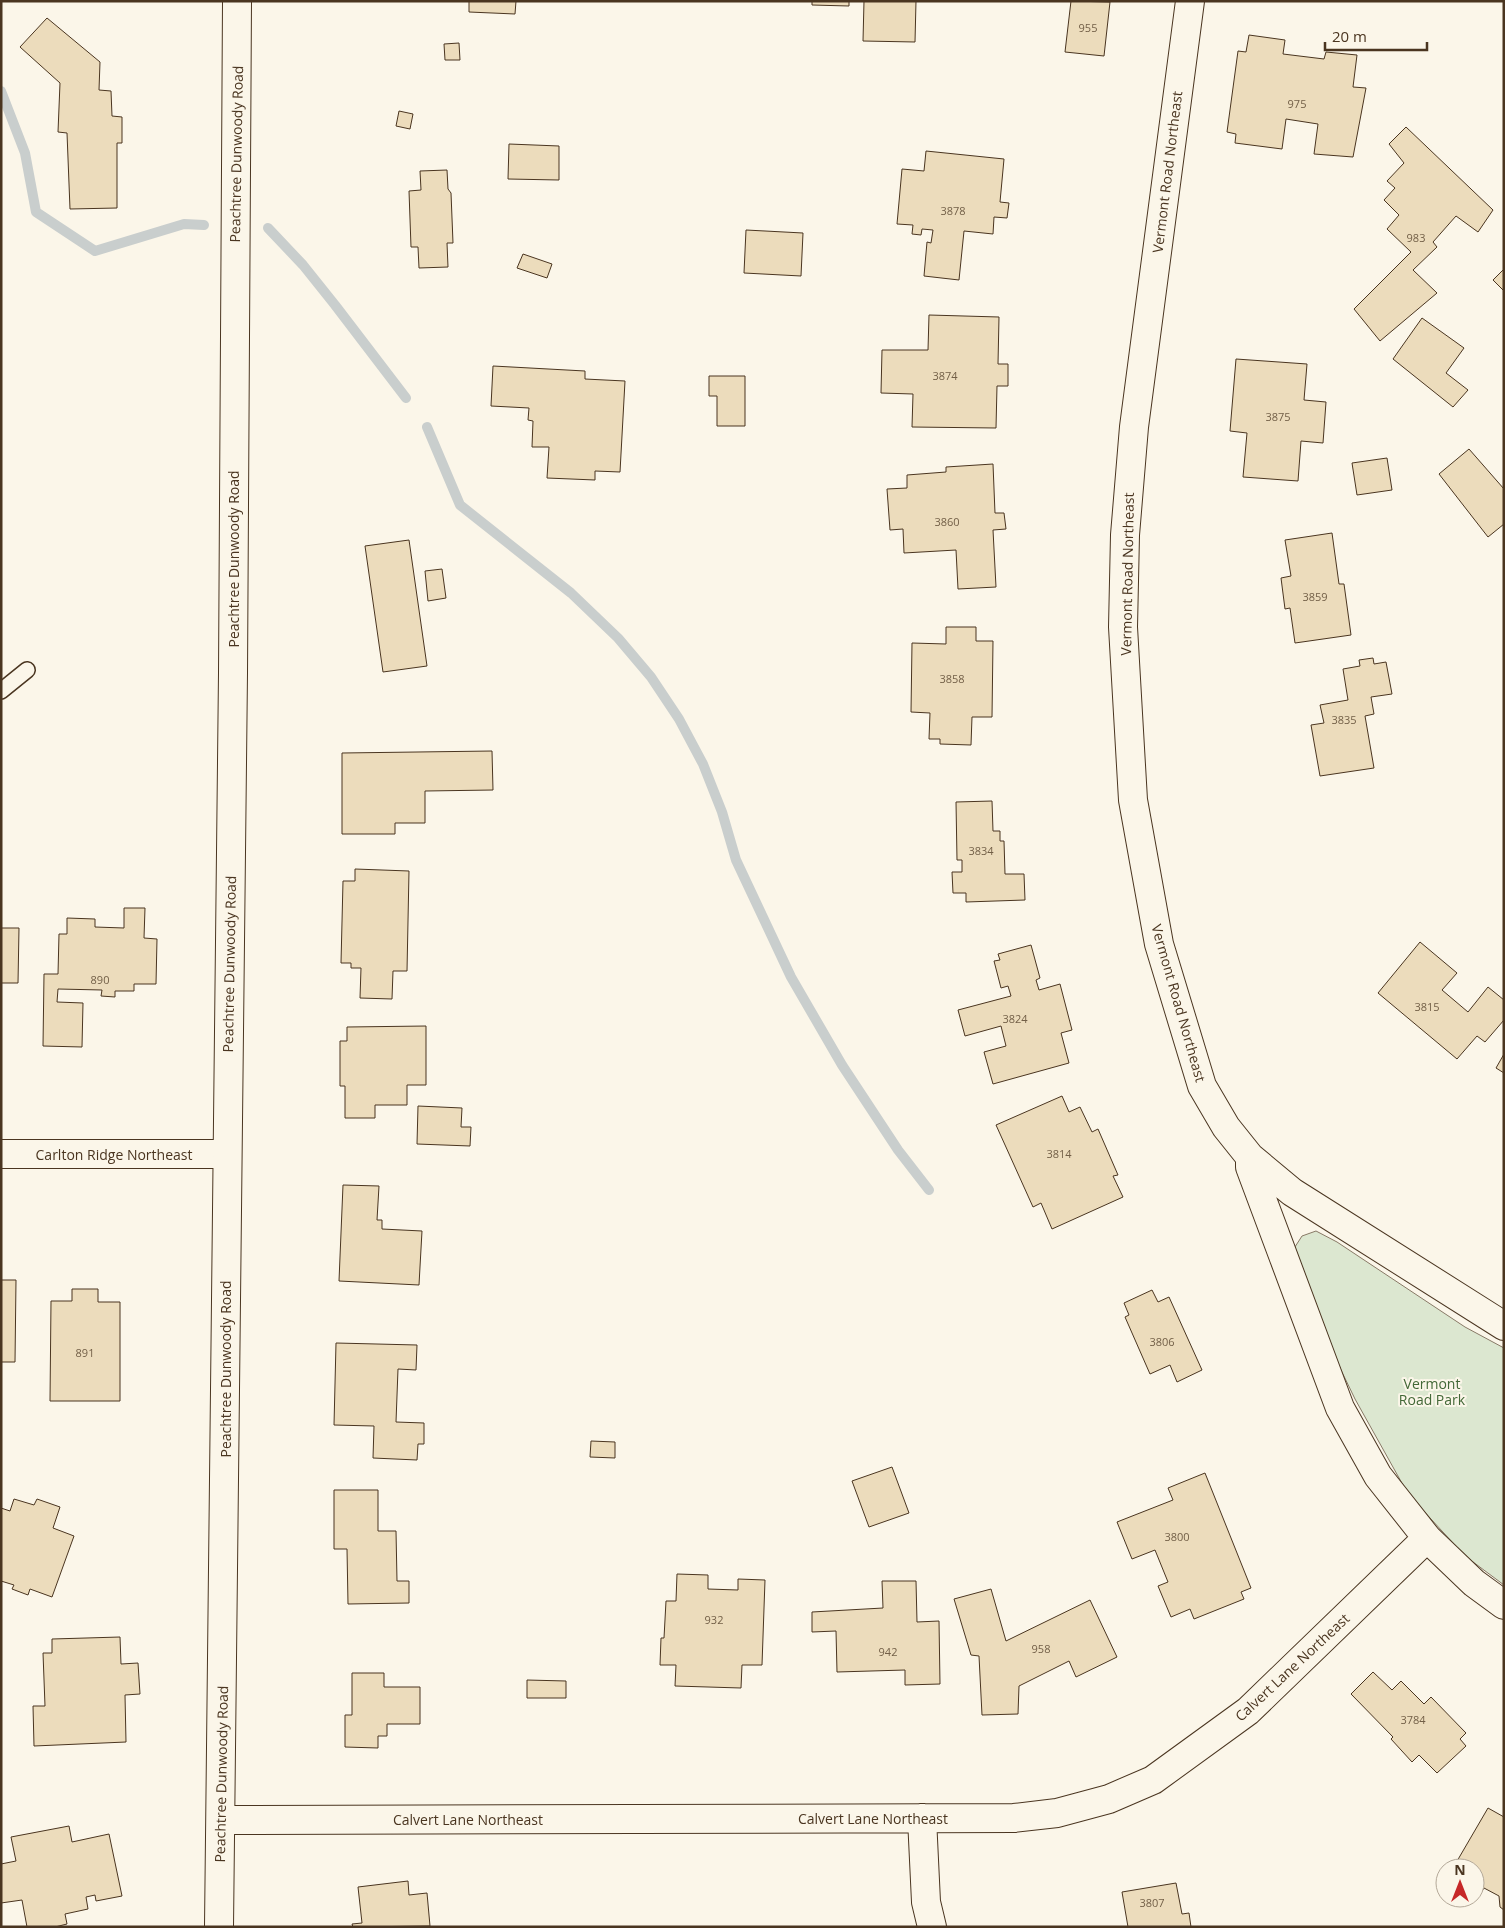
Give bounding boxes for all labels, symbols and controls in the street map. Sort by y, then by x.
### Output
house number: 955 [1079,20,1097,35]
scale bar [1325,20,1428,52]
text: 20 m [1332,26,1367,46]
street label: Peachtree Dunwoody Road [225,65,247,243]
street label: Vermont Road Northeast [1148,90,1186,254]
house number: 975 [1288,96,1306,111]
house number: 3878 [940,203,966,218]
house number: 983 [1407,230,1425,245]
house number: 3874 [932,368,958,383]
house number: 3875 [1265,409,1291,424]
street label: Peachtree Dunwoody Road [224,470,243,648]
street label: Vermont Road Northeast [1116,492,1138,656]
house number: 3860 [934,514,960,529]
house number: 3859 [1302,589,1328,604]
house number: 3858 [939,671,965,686]
house number: 3835 [1331,712,1357,727]
house number: 3834 [968,843,994,858]
street label: Peachtree Dunwoody Road [218,875,240,1053]
street label: Vermont Road Northeast [1147,922,1211,1084]
house number: 890 [91,972,109,987]
house number: 3815 [1414,999,1440,1014]
house number: 3824 [1002,1011,1028,1026]
street label: Carlton Ridge Northeast [36,1145,192,1164]
house number: 3814 [1046,1146,1072,1161]
street label: Peachtree Dunwoody Road [216,1280,235,1458]
house number: 3806 [1149,1334,1175,1349]
house number: 891 [76,1345,94,1360]
park label: Vermont Road Park [1399,1374,1466,1409]
house number: 3800 [1164,1529,1190,1544]
street label: Calvert Lane Northeast [1231,1609,1353,1725]
house number: 932 [705,1612,723,1627]
house number: 958 [1032,1641,1050,1656]
house number: 942 [879,1644,897,1659]
street label: Peachtree Dunwoody Road [210,1685,232,1863]
house number: 3784 [1400,1712,1426,1727]
street label: Calvert Lane Northeast [798,1809,948,1828]
street label: Calvert Lane Northeast [393,1810,543,1829]
north arrow [1435,1858,1485,1908]
text: N [1454,1860,1466,1879]
house number: 3807 [1139,1895,1165,1910]

